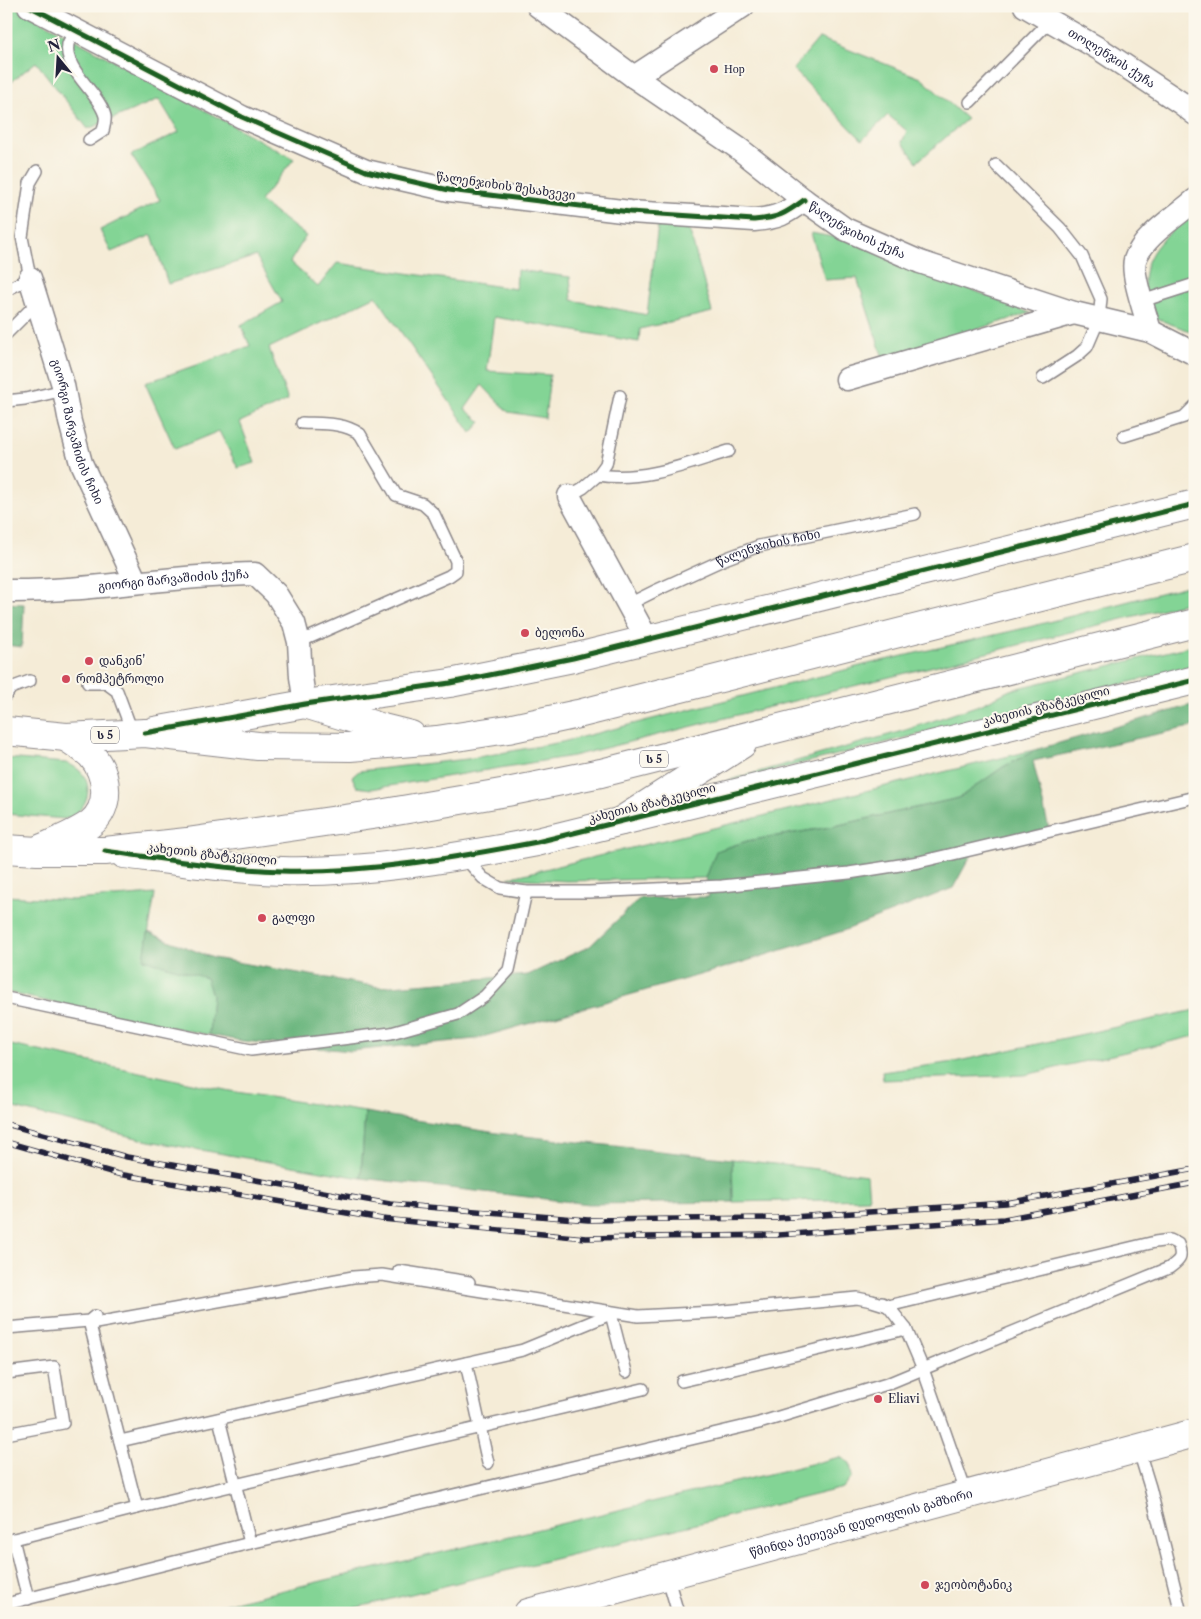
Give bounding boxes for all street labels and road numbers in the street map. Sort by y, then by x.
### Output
street label: თოლენჯის ქუჩა [1065,24,1158,91]
street label: წალენჯიხის შესახვევი [435,168,577,203]
street label: წალენჯიხის ქუჩა [806,198,908,262]
street label: გიორგი შარვაშიძის ჩიხი [48,357,107,507]
street label: წალენჯიხის ჩიხი [714,526,822,569]
street label: გიორგი შარვაშიძის ქუჩა [97,566,249,593]
street label: კახეთის გზატკეცილი [981,682,1111,729]
road number: ს 5 [91,726,119,744]
road number: ს 5 [640,751,668,768]
street label: კახეთის გზატკეცილი [587,779,717,826]
street label: კახეთის გზატკეცილი [146,839,278,868]
street label: წმინდა ქეთევან დედოფლის გამზირი [748,1485,974,1560]

